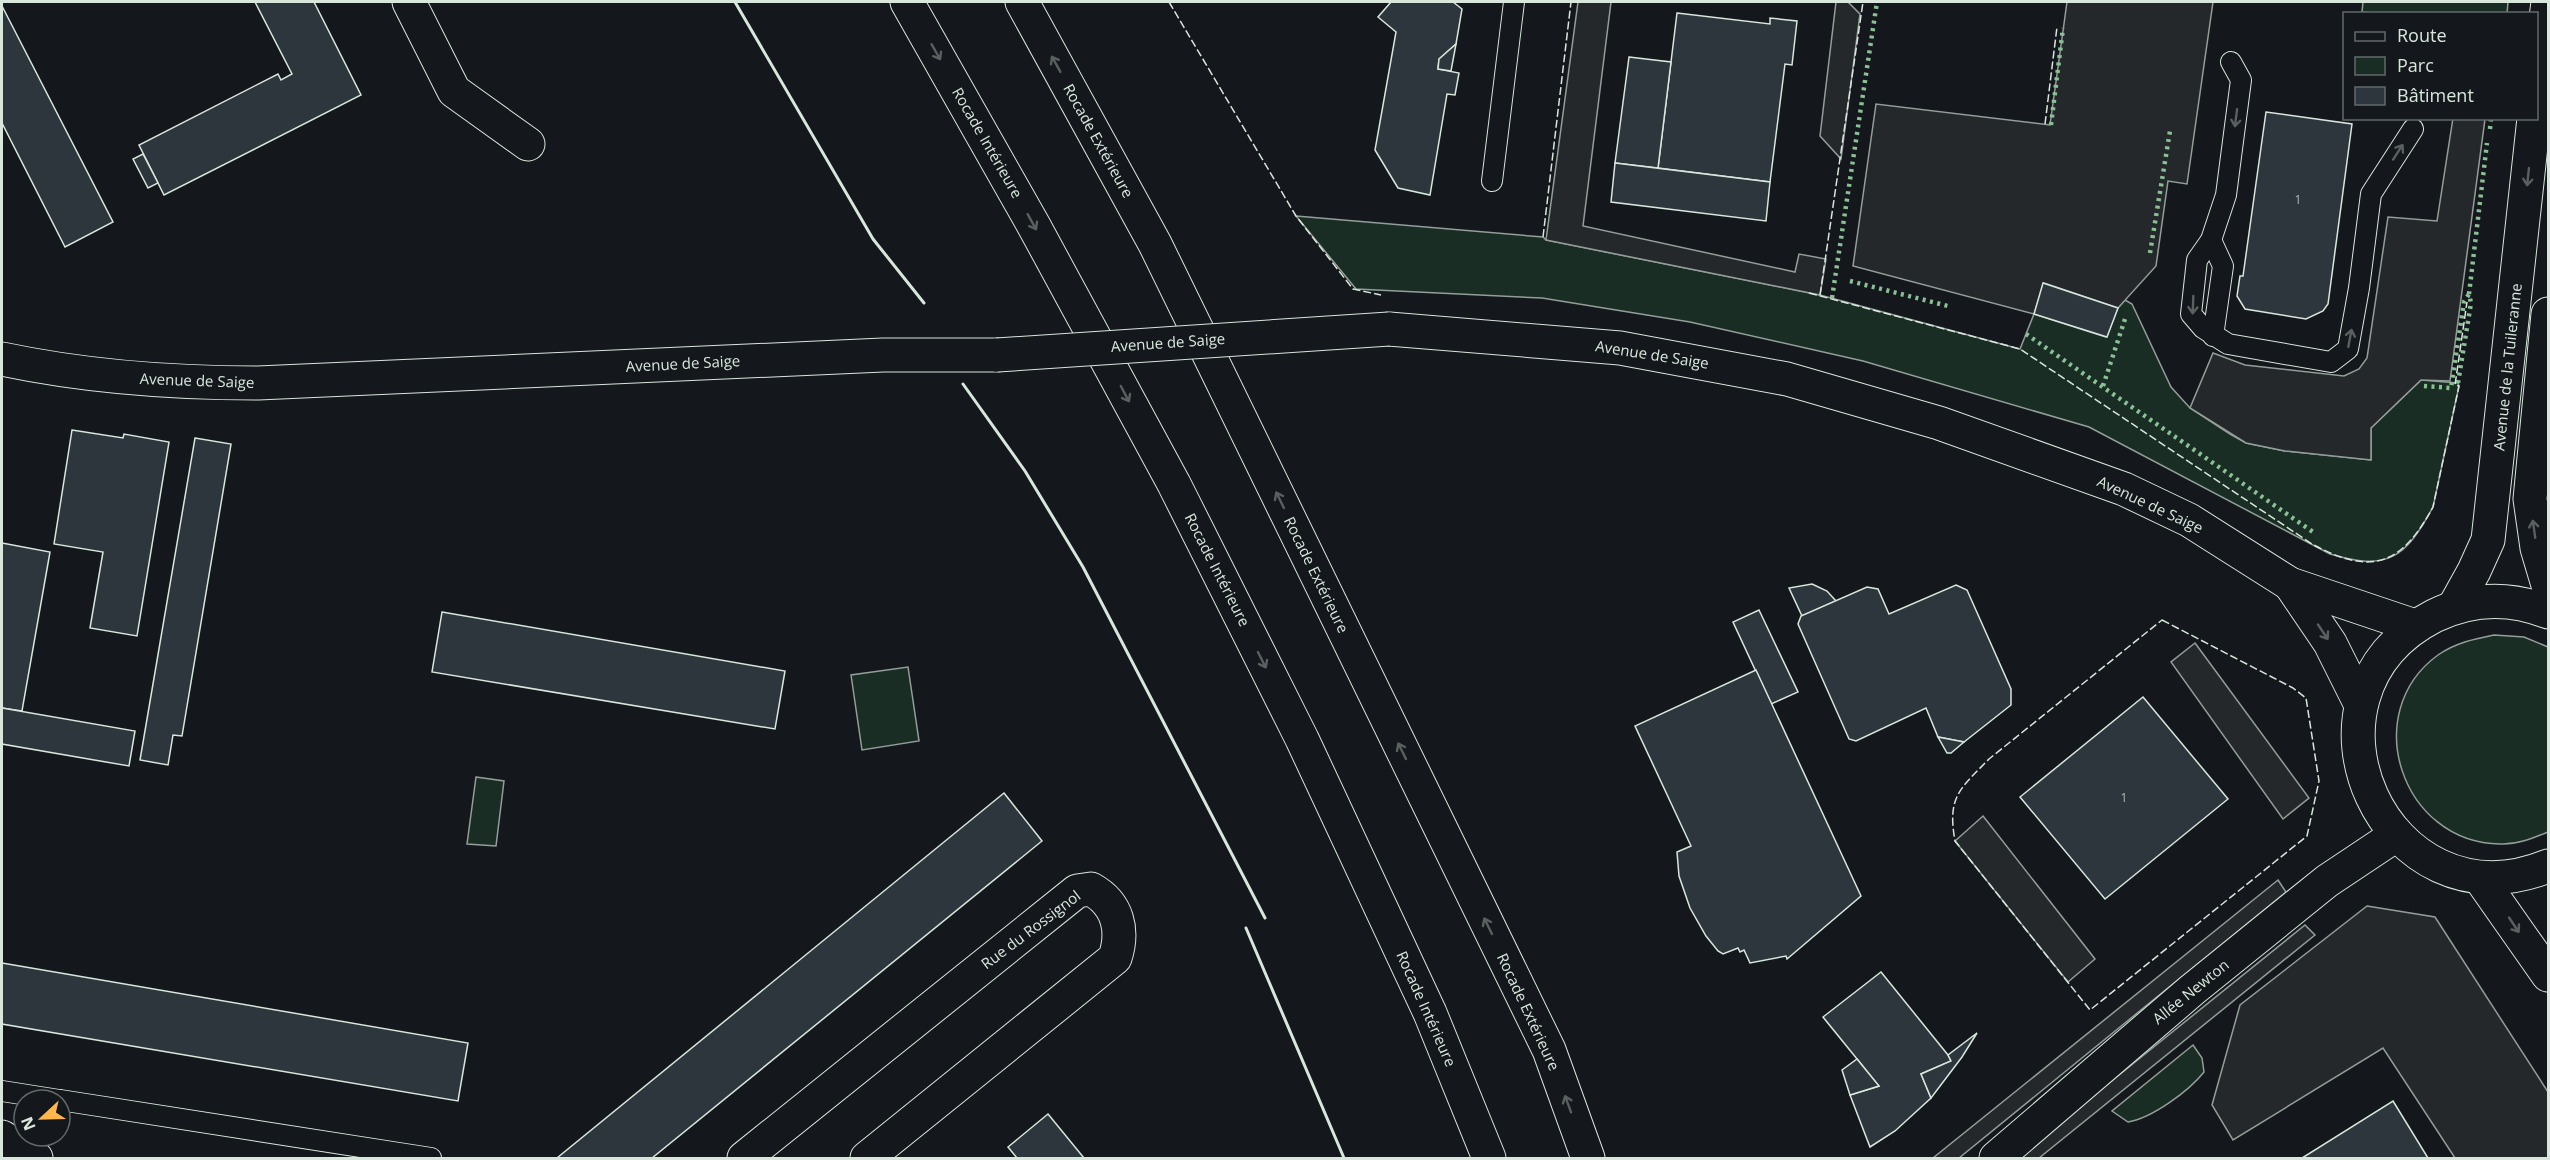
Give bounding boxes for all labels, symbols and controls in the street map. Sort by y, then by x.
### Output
legend [2343,12,2538,120]
text: Route [2397,23,2447,47]
one-way arrow [930,44,942,61]
text: Parc [2397,53,2434,77]
one-way arrow [1050,56,1062,73]
street label: Rocade Extérieure [1059,80,1138,201]
text: Bâtiment [2397,83,2474,107]
street label: Rocade Intérieure [948,84,1028,201]
one-way arrow [2230,107,2241,127]
one-way arrow [2392,144,2404,161]
one-way arrow [2522,166,2533,186]
house number: 1 [2295,191,2301,208]
one-way arrow [1026,213,1038,230]
street label: Avenue de la Tuileranne [2488,282,2526,452]
one-way arrow [2187,295,2198,314]
street label: Avenue de Saige [1110,328,1226,356]
one-way arrow [2345,328,2356,348]
street label: Avenue de Saige [1594,335,1710,373]
street label: Avenue de Saige [625,350,741,376]
street label: Avenue de Saige [139,368,255,392]
one-way arrow [1120,384,1131,402]
street label: Avenue de Saige [2094,471,2207,537]
one-way arrow [1274,492,1285,510]
street label: Rocade Intérieure [1181,510,1255,630]
street label: Rocade Extérieure [1280,513,1354,636]
one-way arrow [2529,519,2540,539]
one-way arrow [2317,624,2329,640]
one-way arrow [1257,651,1269,669]
one-way arrow [1396,742,1408,760]
house number: 1 [2121,789,2127,806]
street label: Rue du Rossignol [977,885,1084,973]
one-way arrow [2508,917,2520,933]
one-way arrow [1482,918,1493,936]
street label: Rocade Intérieure [1392,948,1461,1070]
street label: Rocade Extérieure [1493,950,1565,1074]
street label: Allée Newton [2148,954,2233,1028]
north arrow [12,1088,72,1148]
one-way arrow [1562,1095,1573,1113]
text: N [15,1113,41,1134]

